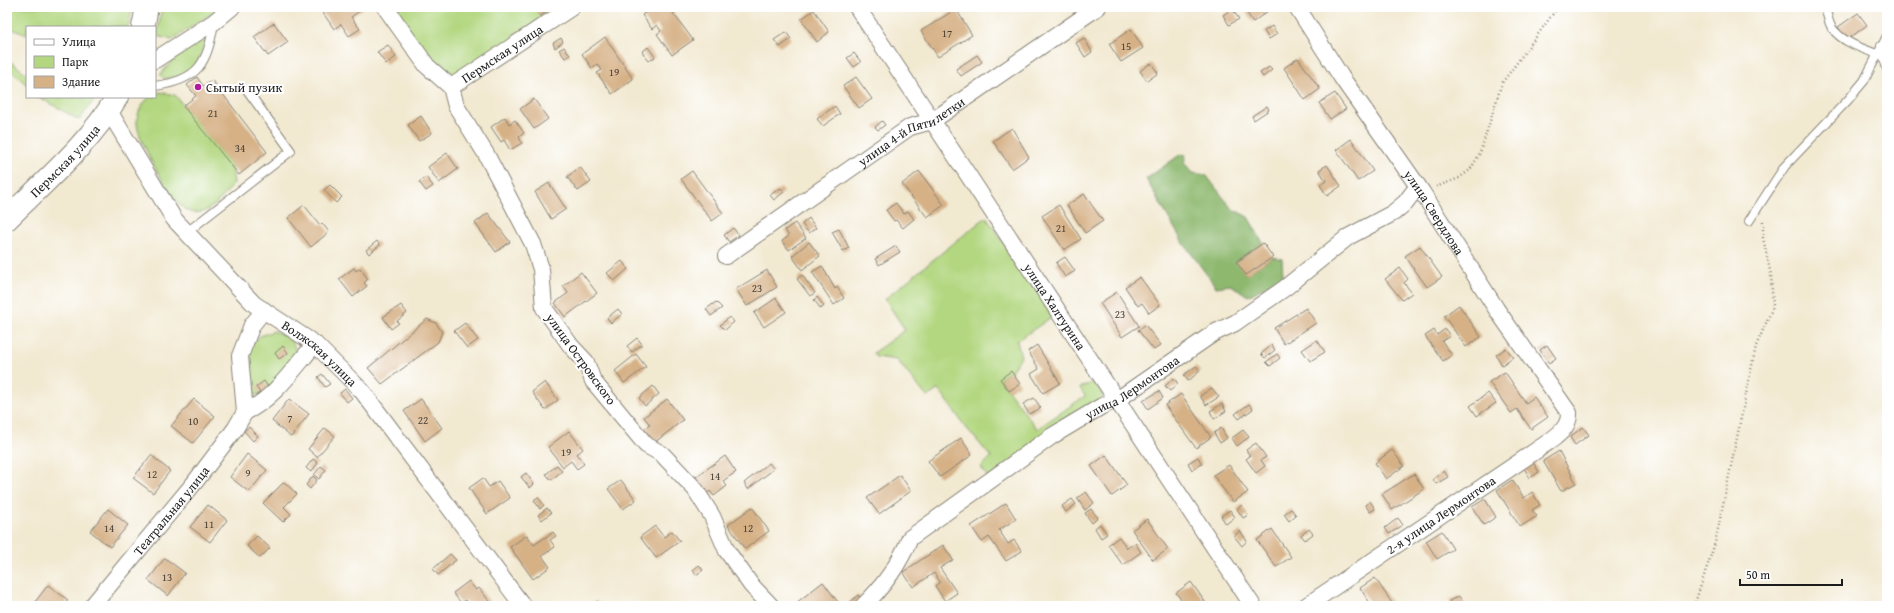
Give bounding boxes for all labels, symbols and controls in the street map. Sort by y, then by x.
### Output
street label: Пермская улица [457,19,547,87]
house number: 17 [942,25,952,41]
legend [26,26,156,98]
text: Улица [62,33,96,50]
house number: 15 [1121,38,1131,54]
text: Парк [62,53,89,70]
house number: 19 [609,64,619,80]
text: Здание [62,73,101,90]
place label: Сытый пузик [206,78,282,97]
marker: Сытый пузик [193,82,203,92]
street label: улица 4-й Пятилетки [853,92,969,171]
house number: 21 [208,105,218,121]
street label: Пермская улица [25,120,105,202]
house number: 34 [235,140,245,156]
street label: улица Свердлова [1399,165,1469,259]
house number: 21 [1056,220,1066,236]
street label: улица Халтурина [1019,258,1091,354]
house number: 23 [752,280,762,296]
house number: 23 [1115,306,1125,322]
street label: улица Островского [541,308,621,409]
street label: Волжская улица [278,315,362,391]
street label: улица Лермонтова [1080,350,1184,424]
house number: 7 [287,410,293,426]
house number: 22 [418,412,428,428]
house number: 10 [188,413,198,429]
house number: 19 [561,444,571,460]
street label: Театральная улица [129,461,214,559]
house number: 9 [245,465,251,481]
house number: 12 [147,466,157,482]
house number: 14 [710,468,720,484]
street label: 2-я улица Лермонтова [1382,471,1500,559]
house number: 11 [204,516,214,532]
house number: 14 [104,520,114,536]
house number: 12 [743,520,753,536]
scale bar [1740,561,1842,587]
text: 50 m [1746,566,1770,583]
house number: 13 [162,569,172,585]

